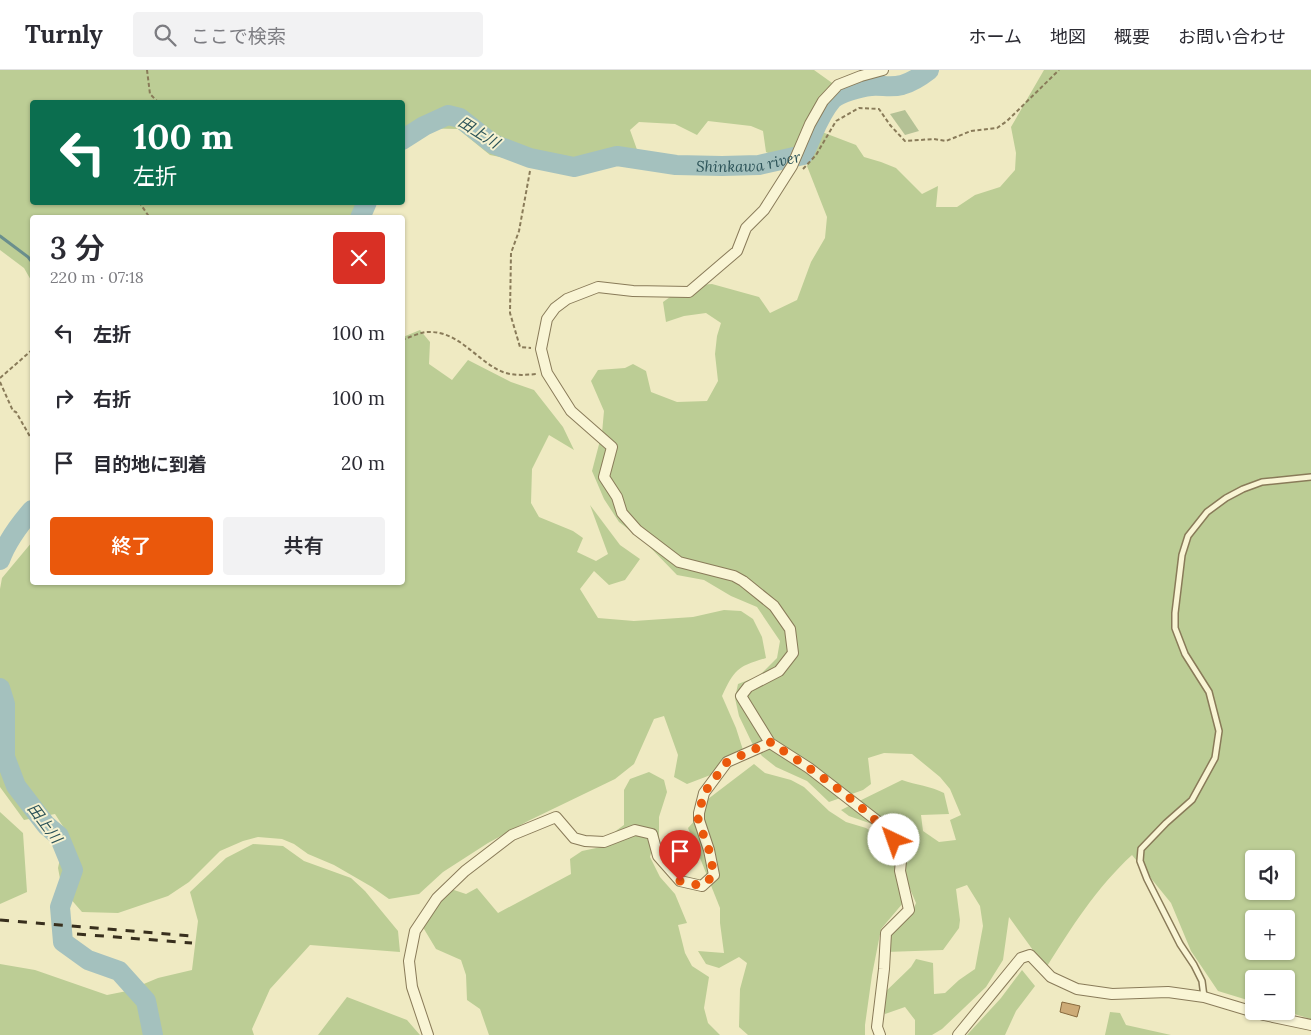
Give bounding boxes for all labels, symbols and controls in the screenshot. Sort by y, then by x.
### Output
search box [133,12,483,57]
text: Turnly [25,19,103,50]
icon: search [151,21,179,49]
text: ここで検索 [191,24,286,48]
text: ホーム [969,25,1022,48]
text: 地図 [1050,25,1086,48]
text: 概要 [1114,25,1150,48]
text: お問い合わせ [1178,25,1286,48]
water label: 田上川 [455,112,505,153]
text: 100 m [133,114,233,159]
icon: left [50,120,115,185]
water label: Shinkawa river [696,146,802,176]
text: 左折 [133,162,177,190]
text: 3 分 [50,229,105,267]
button: close [333,232,385,284]
text: 220 m · 07:18 [50,267,144,287]
icon: left [50,319,78,347]
text: 100 m [333,321,385,345]
text: 左折 [93,322,131,346]
icon: right [50,384,78,412]
text: 100 m [333,386,385,410]
text: 右折 [93,387,131,411]
icon: arrive [50,449,78,477]
text: 20 m [341,451,385,475]
text: 目的地に到着 [93,452,207,476]
button: 終了 [50,517,213,575]
button: 共有 [223,517,385,575]
water label: 田上川 [24,799,67,848]
position arrow [867,813,919,865]
pin [659,830,701,881]
icon: arrive [666,837,694,865]
map controls [1245,850,1295,1020]
button: sound [1245,850,1295,900]
button: + [1245,910,1295,960]
button: − [1245,970,1295,1020]

